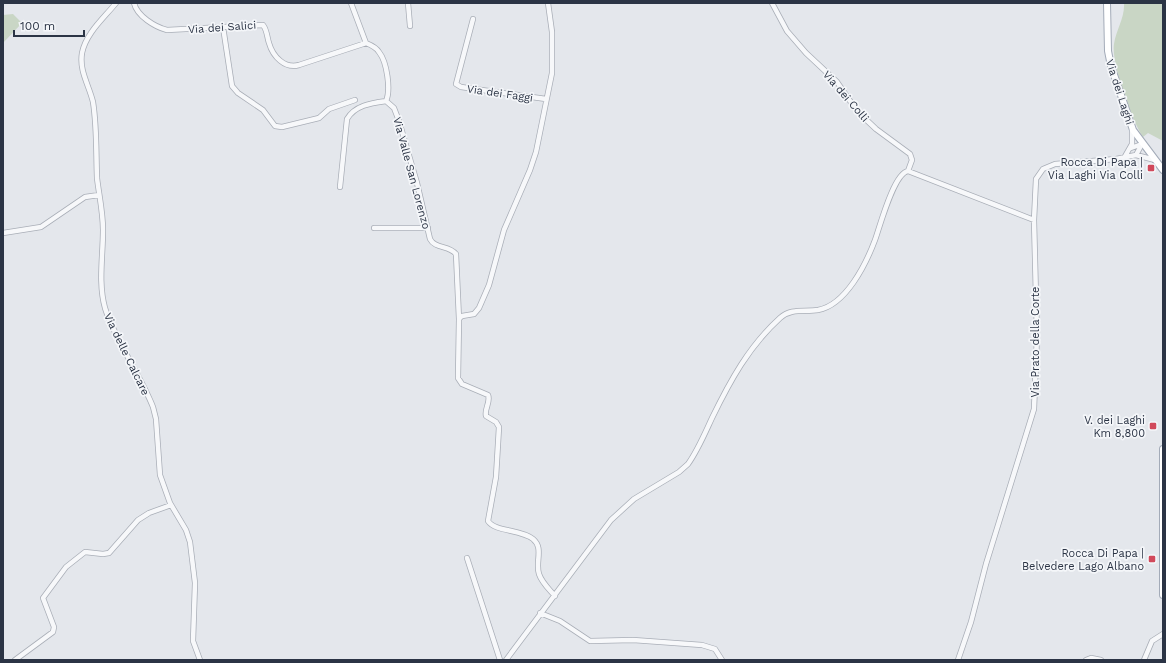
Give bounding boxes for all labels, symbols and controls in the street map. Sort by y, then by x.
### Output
scale bar [14,12,84,38]
text: 100 m [20,19,55,33]
street label: Via dei Salici [188,19,257,36]
street label: Via dei Laghi [1103,58,1136,127]
street label: Via dei Colli [820,68,871,125]
street label: Via dei Faggi [466,82,534,105]
street label: Via Valle San Lorenzo [390,116,433,231]
place label: Rocca Di Papa | Via Laghi Via Colli [1048,156,1143,182]
marker: Rocca Di Papa | Via Laghi Via Colli [1146,163,1156,173]
street label: Via Prato della Corte [1029,287,1042,397]
street label: Via delle Calcare [101,311,152,398]
place label: V. dei Laghi Km 8,800 [1084,414,1145,440]
marker: V. dei Laghi Km 8,800 [1148,421,1158,431]
place label: Rocca Di Papa | Belvedere Lago Albano [1022,547,1144,573]
marker: Rocca Di Papa | Belvedere Lago Albano [1147,554,1157,564]

